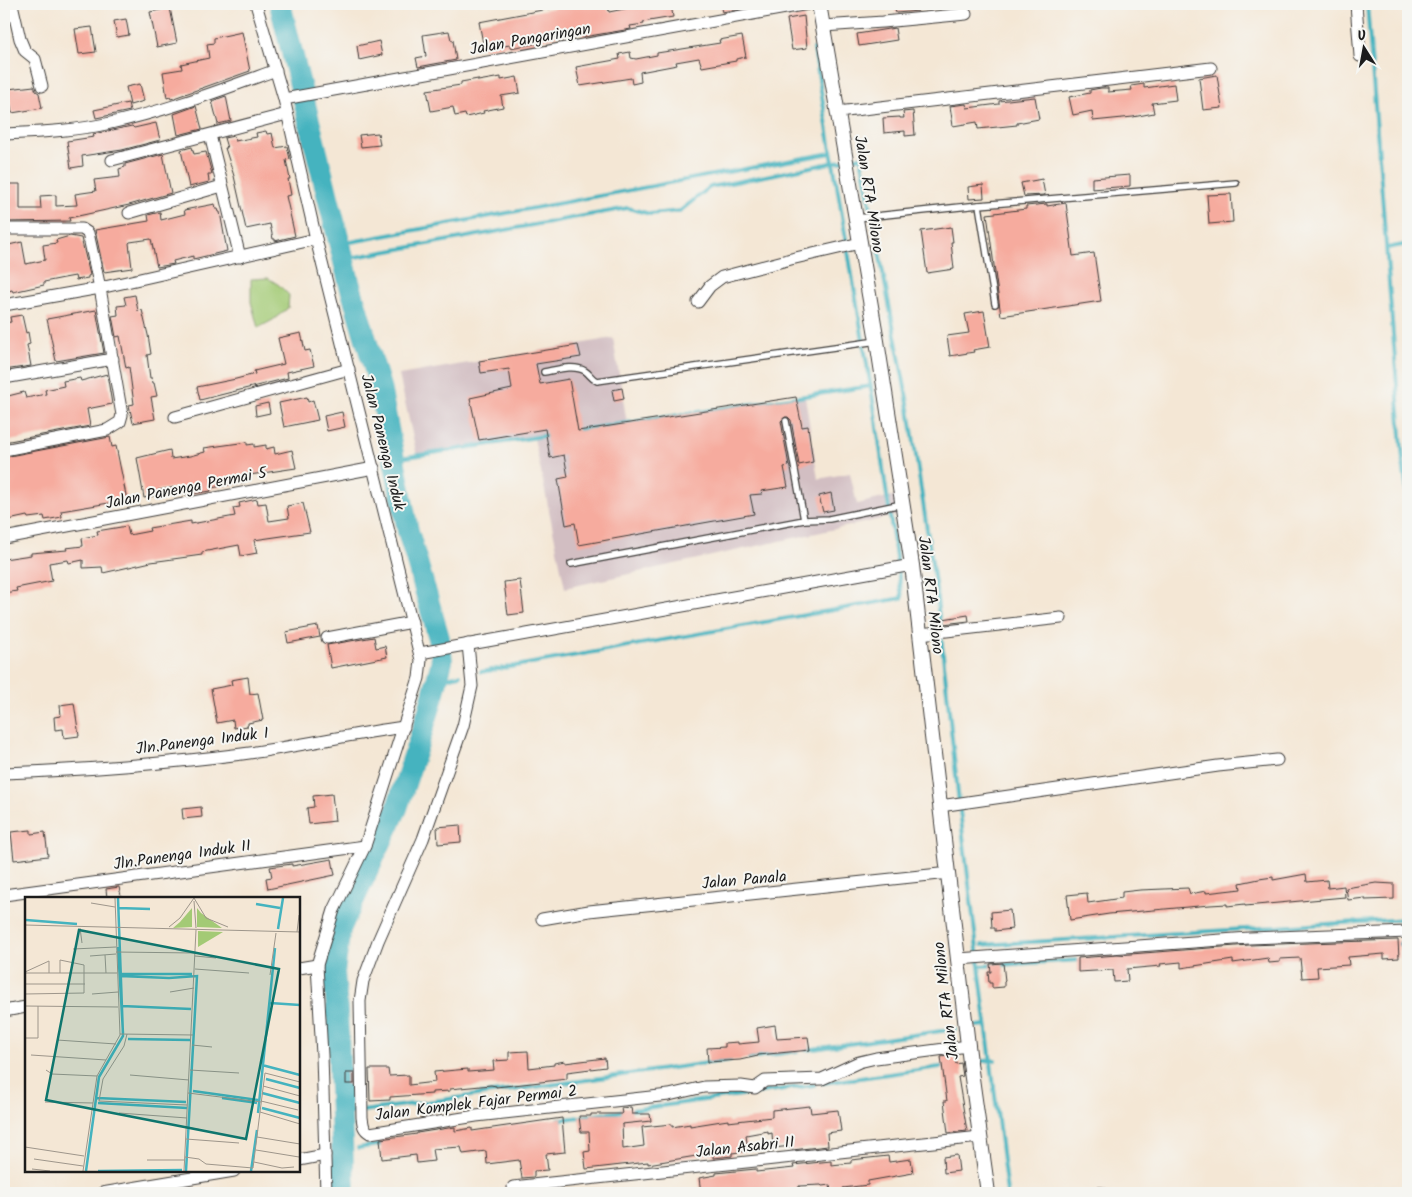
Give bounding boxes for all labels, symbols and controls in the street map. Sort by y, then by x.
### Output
street label: Jalan Pangaringan [468,17,593,62]
north arrow [1340,22,1390,72]
text: U [1356,25,1369,48]
street label: Jalan RTA Milono [847,134,890,255]
street label: Jalan Panenga Induk [353,371,412,514]
street label: Jalan Panenga Permai 5 [104,460,270,516]
street label: Jalan RTA Milono [911,535,950,656]
street label: Jln.Panenga Induk I [134,721,270,762]
street label: Jln.Panenga Induk II [112,833,253,878]
street label: Jalan Panala [701,864,788,897]
inset map [25,897,300,1172]
street label: Jalan RTA Milono [927,940,966,1061]
street label: Jalan Komplek Fajar Permai 2 [374,1079,579,1128]
street label: Jalan Asabri II [694,1130,796,1165]

